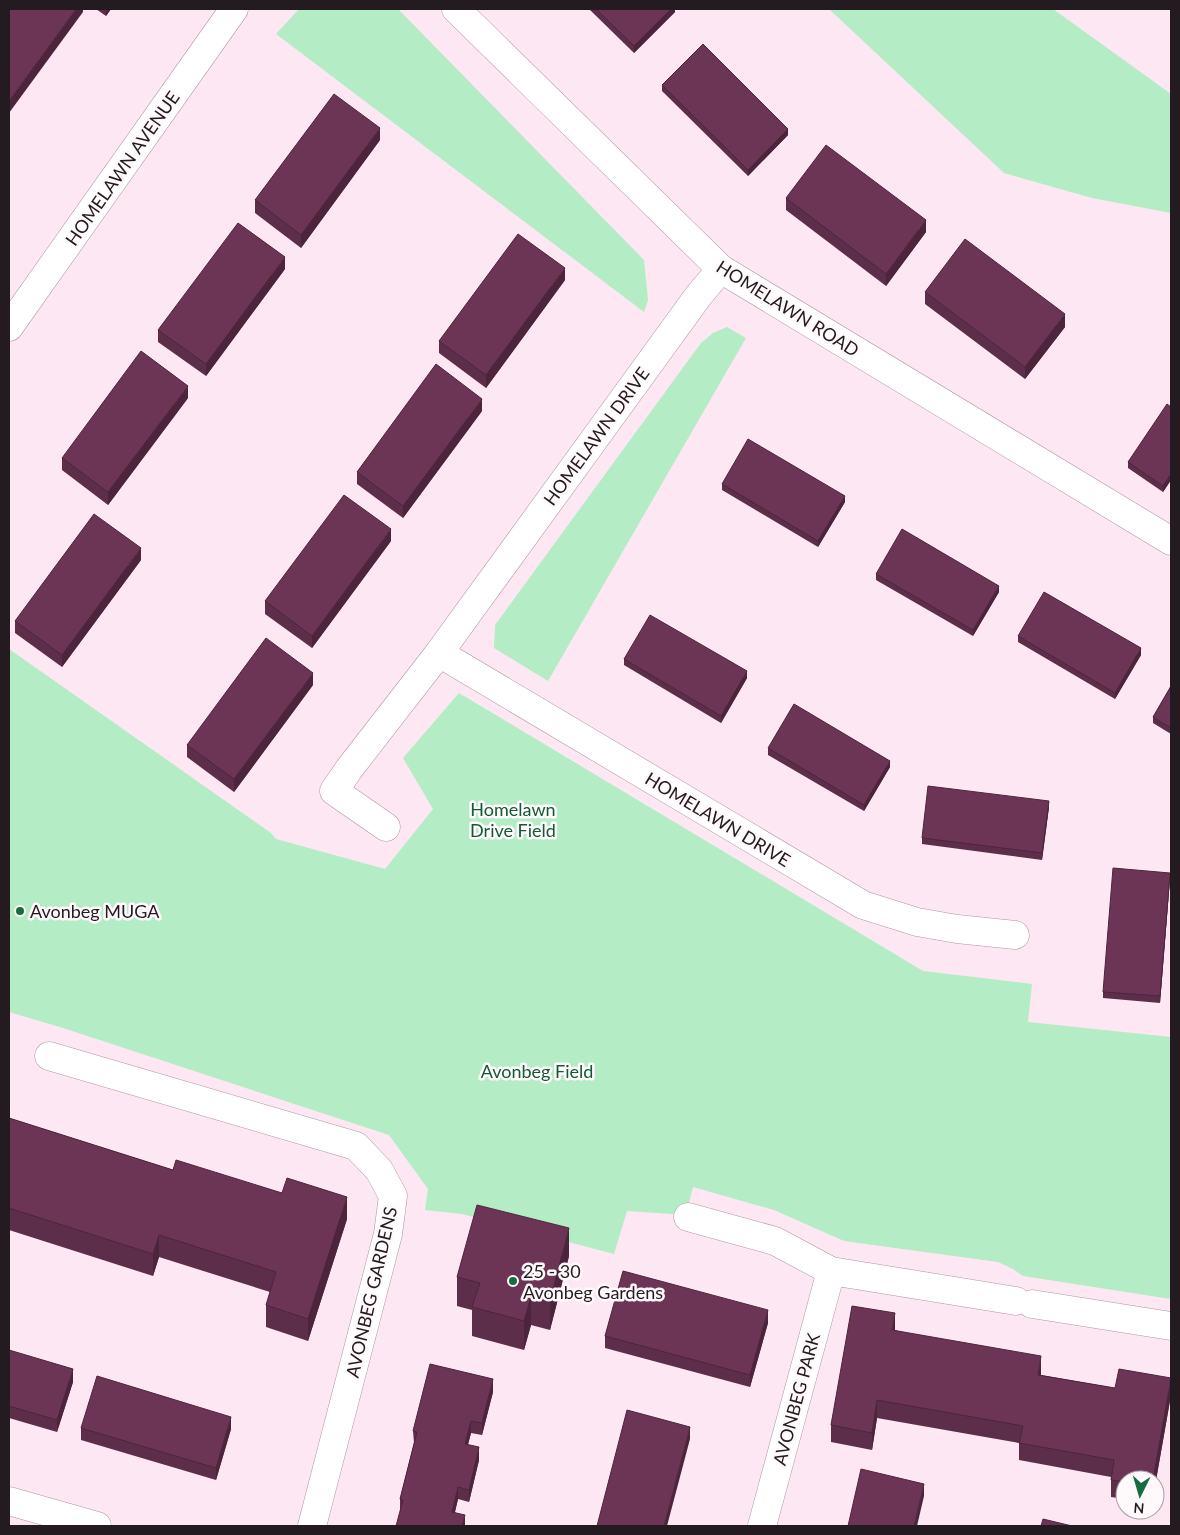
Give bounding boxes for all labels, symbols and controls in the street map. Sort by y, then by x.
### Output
street label: HOMELAWN AVENUE [60,87,184,249]
street label: HOMELAWN ROAD [713,255,863,361]
street label: HOMELAWN DRIVE [538,363,654,509]
street label: HOMELAWN DRIVE [641,767,795,871]
park label: Homelawn Drive Field [470,798,556,841]
place label: Avonbeg MUGA [30,900,160,922]
marker: Avonbeg MUGA [14,905,26,917]
park label: Avonbeg Field [481,1060,593,1082]
street label: AVONBEG GARDENS [341,1204,401,1380]
place label: 25 - 30 Avonbeg Gardens [523,1260,663,1303]
marker: 25 - 30 Avonbeg Gardens [507,1275,519,1287]
street label: AVONBEG PARK [768,1330,824,1468]
north arrow [1115,1470,1165,1520]
text: N [1133,1500,1145,1517]

